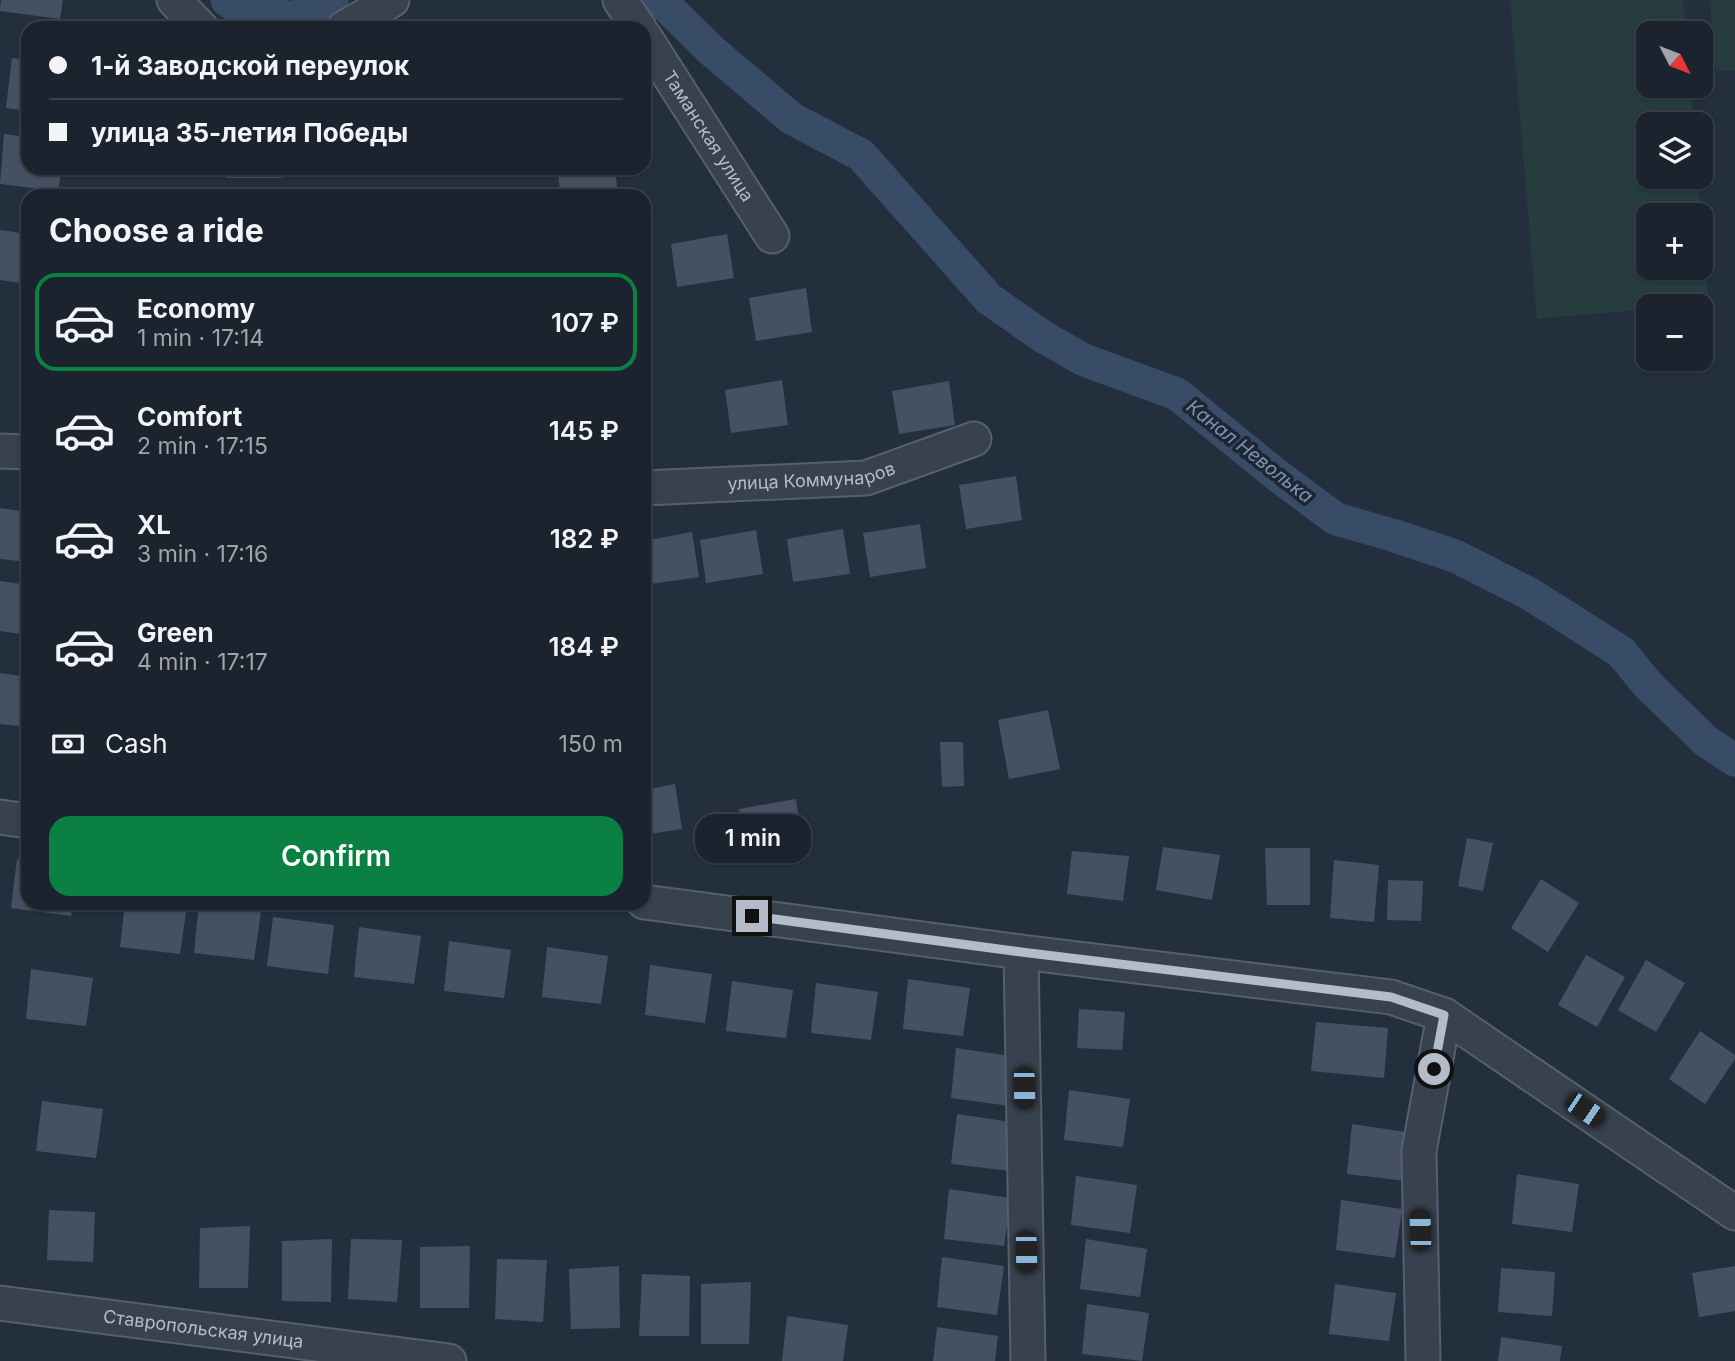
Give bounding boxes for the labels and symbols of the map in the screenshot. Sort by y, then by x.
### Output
north arrow [1636,21,1713,98]
street label: Таманская улица [659,67,758,205]
water label: Канал Неволька [1182,395,1318,508]
street label: улица Коммунаров [727,457,898,494]
callout: 1 min [694,814,810,864]
route end [736,900,768,932]
route start [1418,1053,1450,1085]
car [1014,1067,1035,1109]
car [1562,1090,1609,1130]
car [1409,1209,1432,1251]
car [1016,1231,1037,1273]
street label: Ставропольская улица [102,1305,305,1352]

